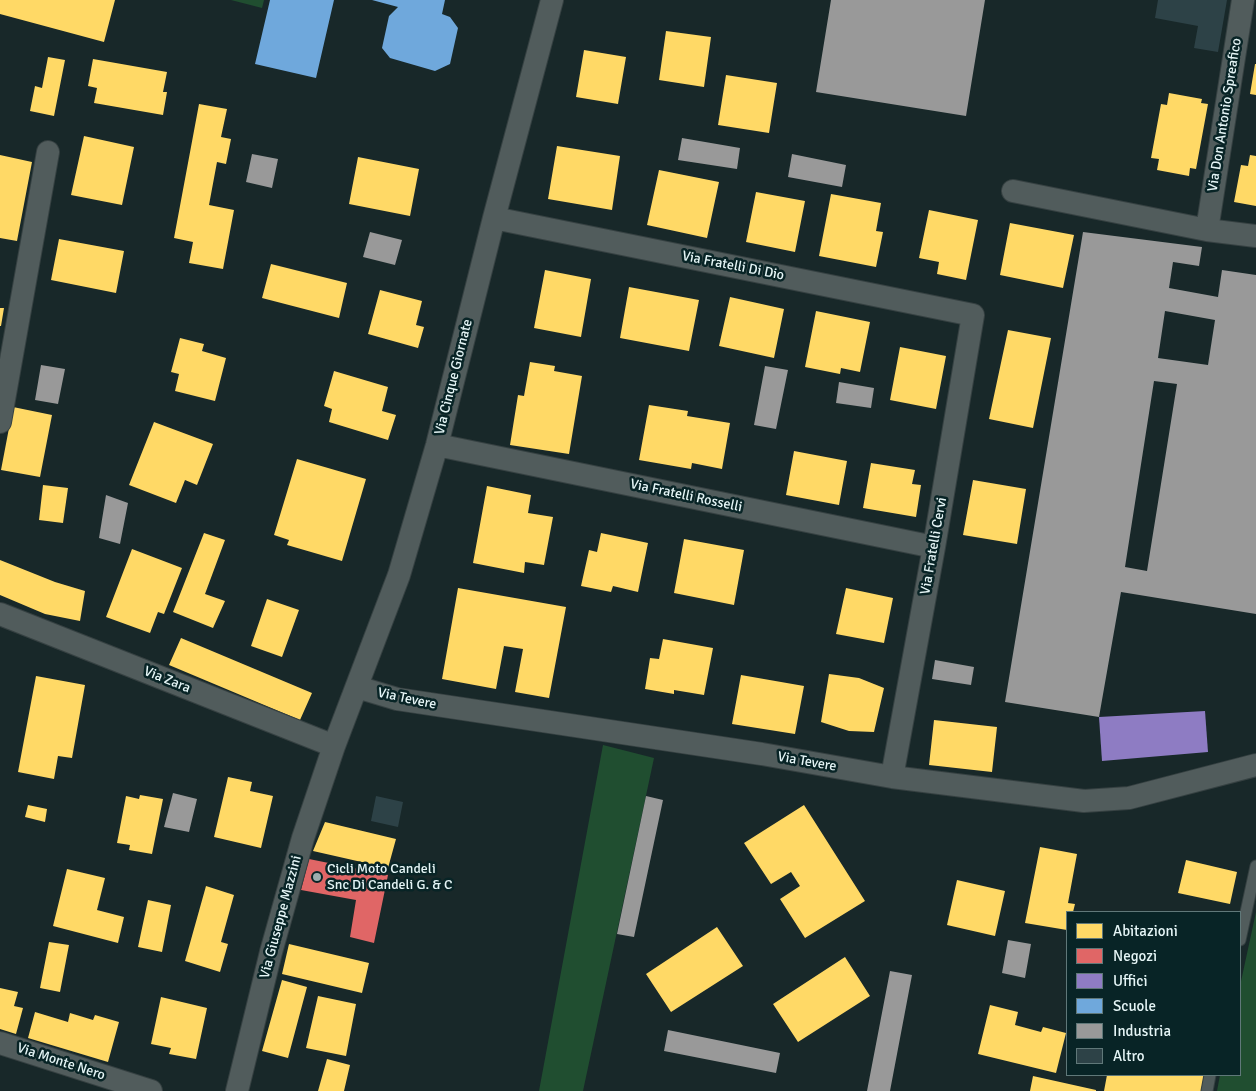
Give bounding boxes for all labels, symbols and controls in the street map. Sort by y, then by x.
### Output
street label: Via Don Antonio Spreafico [1205,37,1245,193]
street label: Via Fratelli Di Dio [680,248,786,284]
street label: Via Cinque Giornate [432,317,476,437]
street label: Via Fratelli Rosselli [628,476,744,516]
street label: Via Fratelli Cervi [917,496,951,596]
street label: Via Zara [141,663,193,697]
street label: Via Tevere [376,685,438,713]
street label: Via Tevere [776,749,838,775]
street label: Via Giuseppe Mazzini [256,854,306,980]
place label: Cicli Moto Candeli Snc Di Candeli G. & C [327,861,452,894]
marker: Cicli Moto Candeli Snc Di Candeli G. & C [311,871,323,883]
legend [1066,911,1241,1076]
text: Abitazioni [1113,922,1178,940]
text: Negozi [1113,947,1157,965]
text: Uffici [1113,972,1148,990]
text: Scuole [1113,997,1156,1015]
text: Industria [1113,1022,1171,1040]
street label: Via Monte Nero [15,1040,107,1084]
text: Altro [1113,1047,1144,1065]

